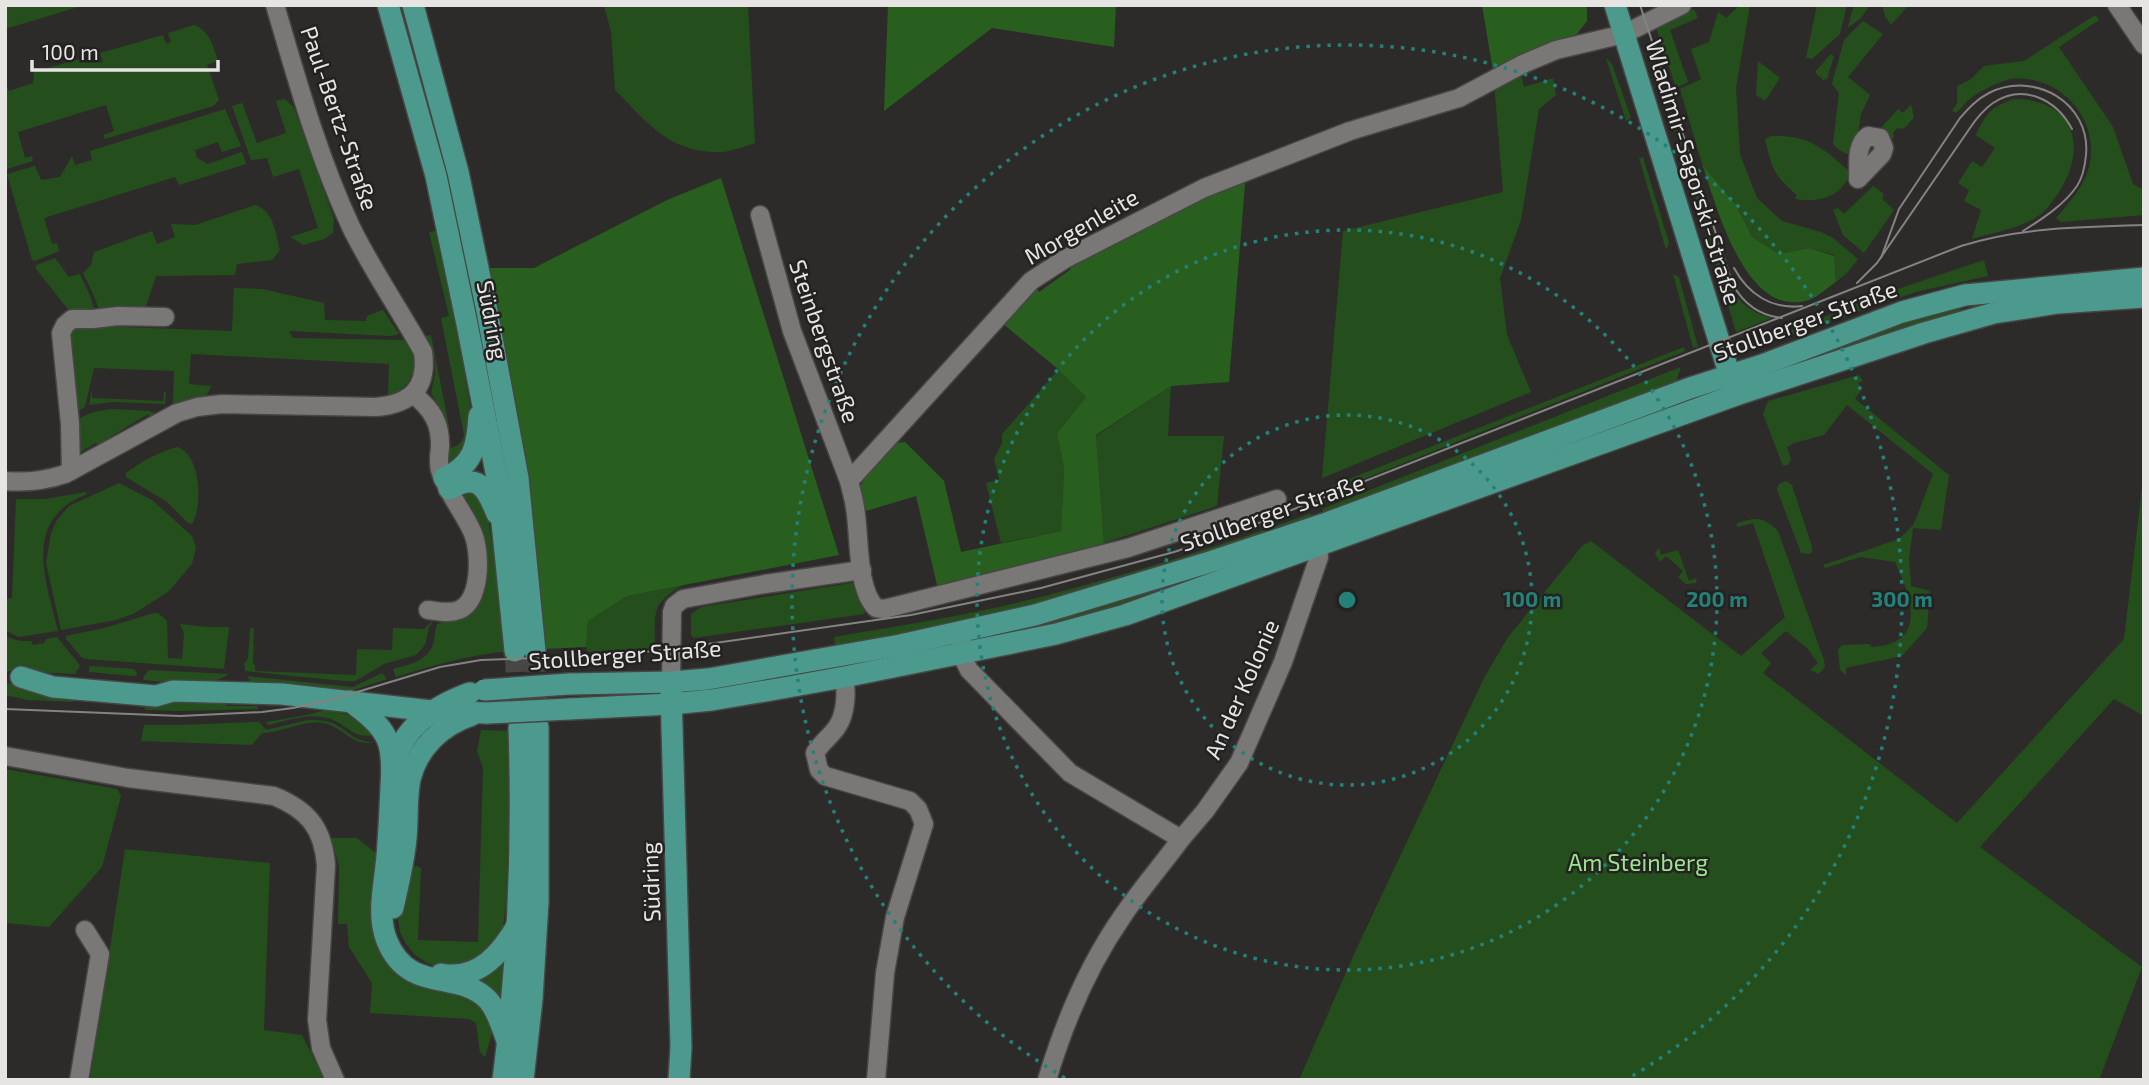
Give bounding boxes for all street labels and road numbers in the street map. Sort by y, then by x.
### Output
street label: Paul-Bertz-Straße [295,22,385,214]
street label: Wladimir-Sagorski-Straße [1640,36,1748,308]
street label: Morgenleite [1019,182,1143,270]
street label: Steinbergstraße [784,256,866,426]
street label: Stollberger Straße [1710,274,1900,366]
street label: Südring [472,278,514,362]
street label: Stollberger Straße [1176,467,1368,557]
street label: An der Kolonie [1198,615,1284,763]
street label: Stollberger Straße [528,633,722,675]
street label: Südring [635,841,665,923]

